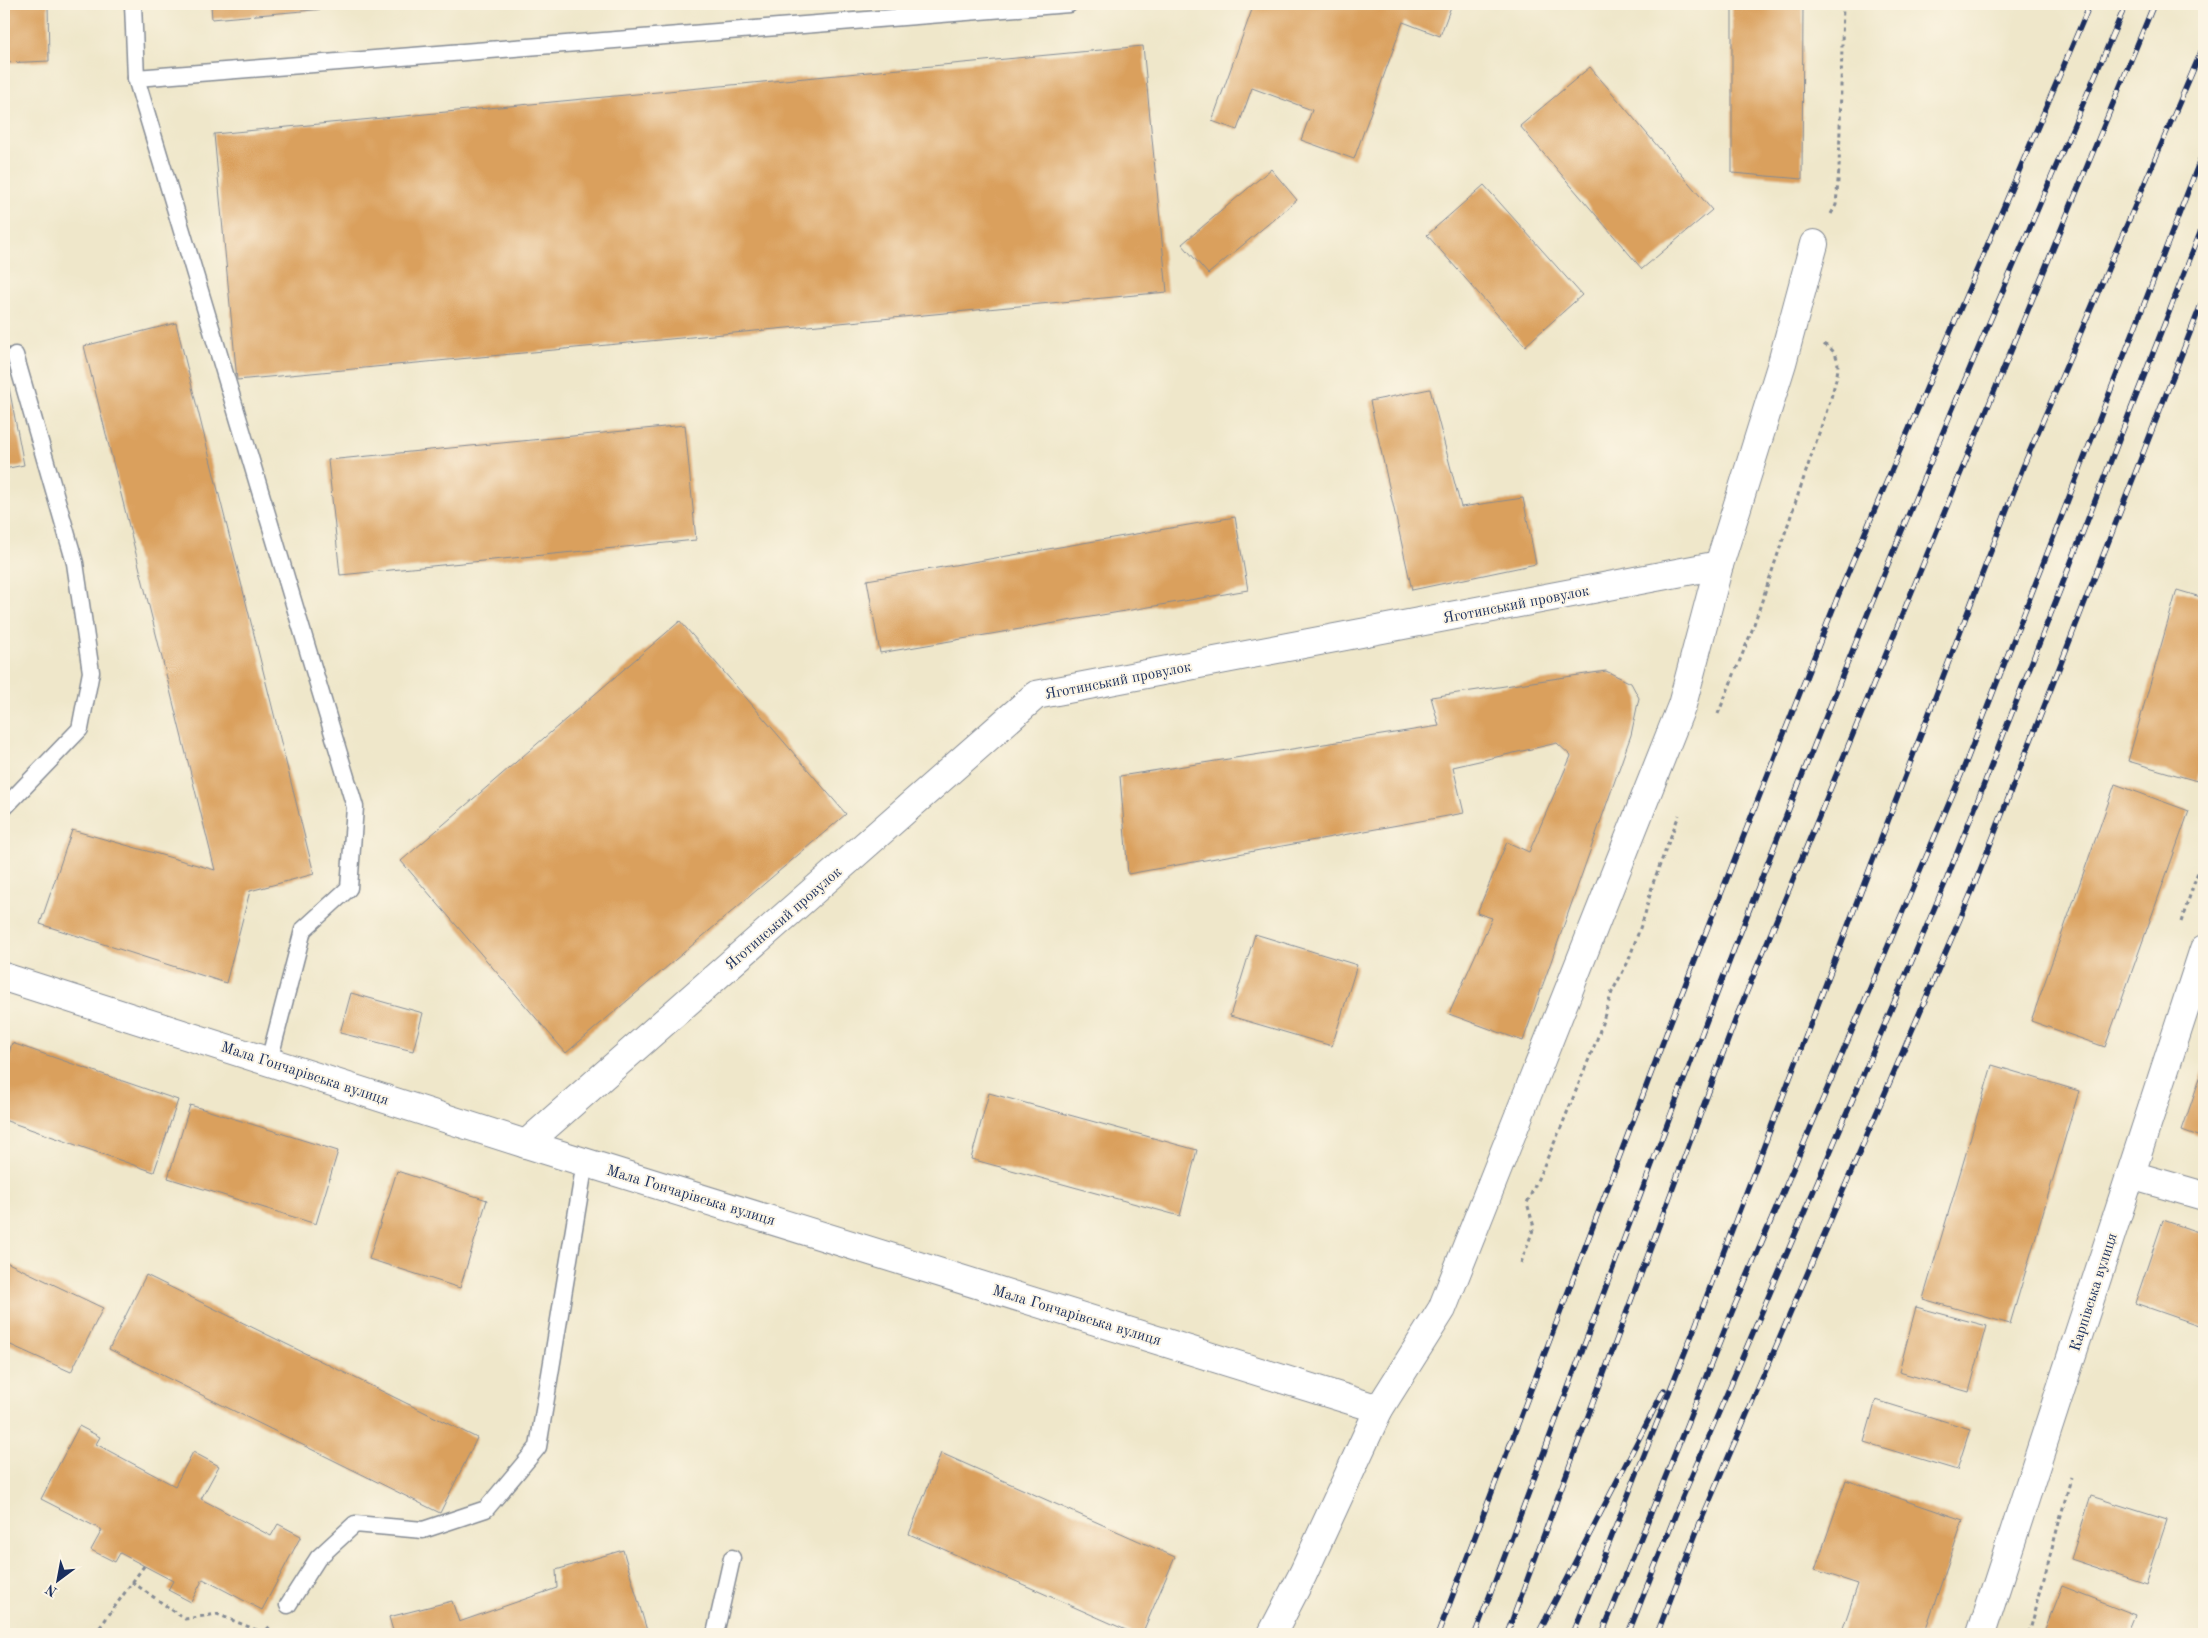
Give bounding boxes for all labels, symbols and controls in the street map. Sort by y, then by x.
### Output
street label: Яготинський провулок [1442,584,1591,627]
street label: Яготинський провулок [1044,660,1193,703]
street label: Яготинський провулок [723,864,845,974]
street label: Мала Гончарівська вулиця [219,1040,390,1109]
street label: Мала Гончарівська вулиця [605,1164,777,1229]
street label: Карпівська вулиця [2068,1231,2121,1353]
street label: Мала Гончарівська вулиця [991,1284,1163,1349]
north arrow [32,1556,82,1606]
text: N [43,1581,60,1599]

